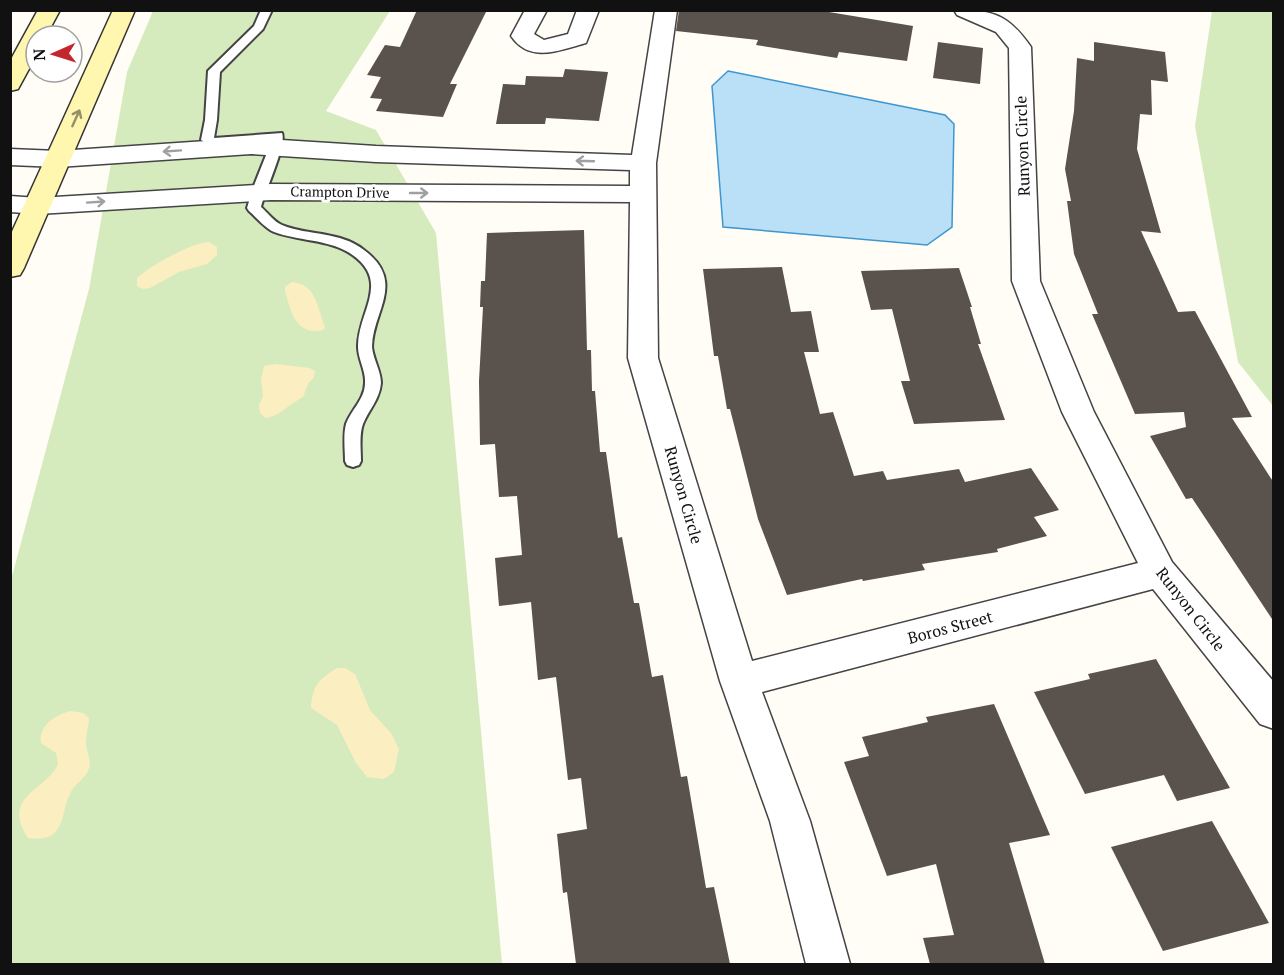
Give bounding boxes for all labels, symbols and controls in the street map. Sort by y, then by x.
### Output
north arrow [24,24,84,84]
text: N [28,48,50,61]
street label: Runyon Circle [1009,95,1035,197]
one-way arrow [72,109,83,127]
one-way arrow [162,146,182,157]
one-way arrow [575,155,595,166]
street label: Crampton Drive [290,181,390,202]
one-way arrow [409,187,429,199]
one-way arrow [86,197,106,208]
street label: Runyon Circle [660,444,708,546]
street label: Runyon Circle [1151,563,1231,655]
street label: Boros Street [905,605,995,649]

